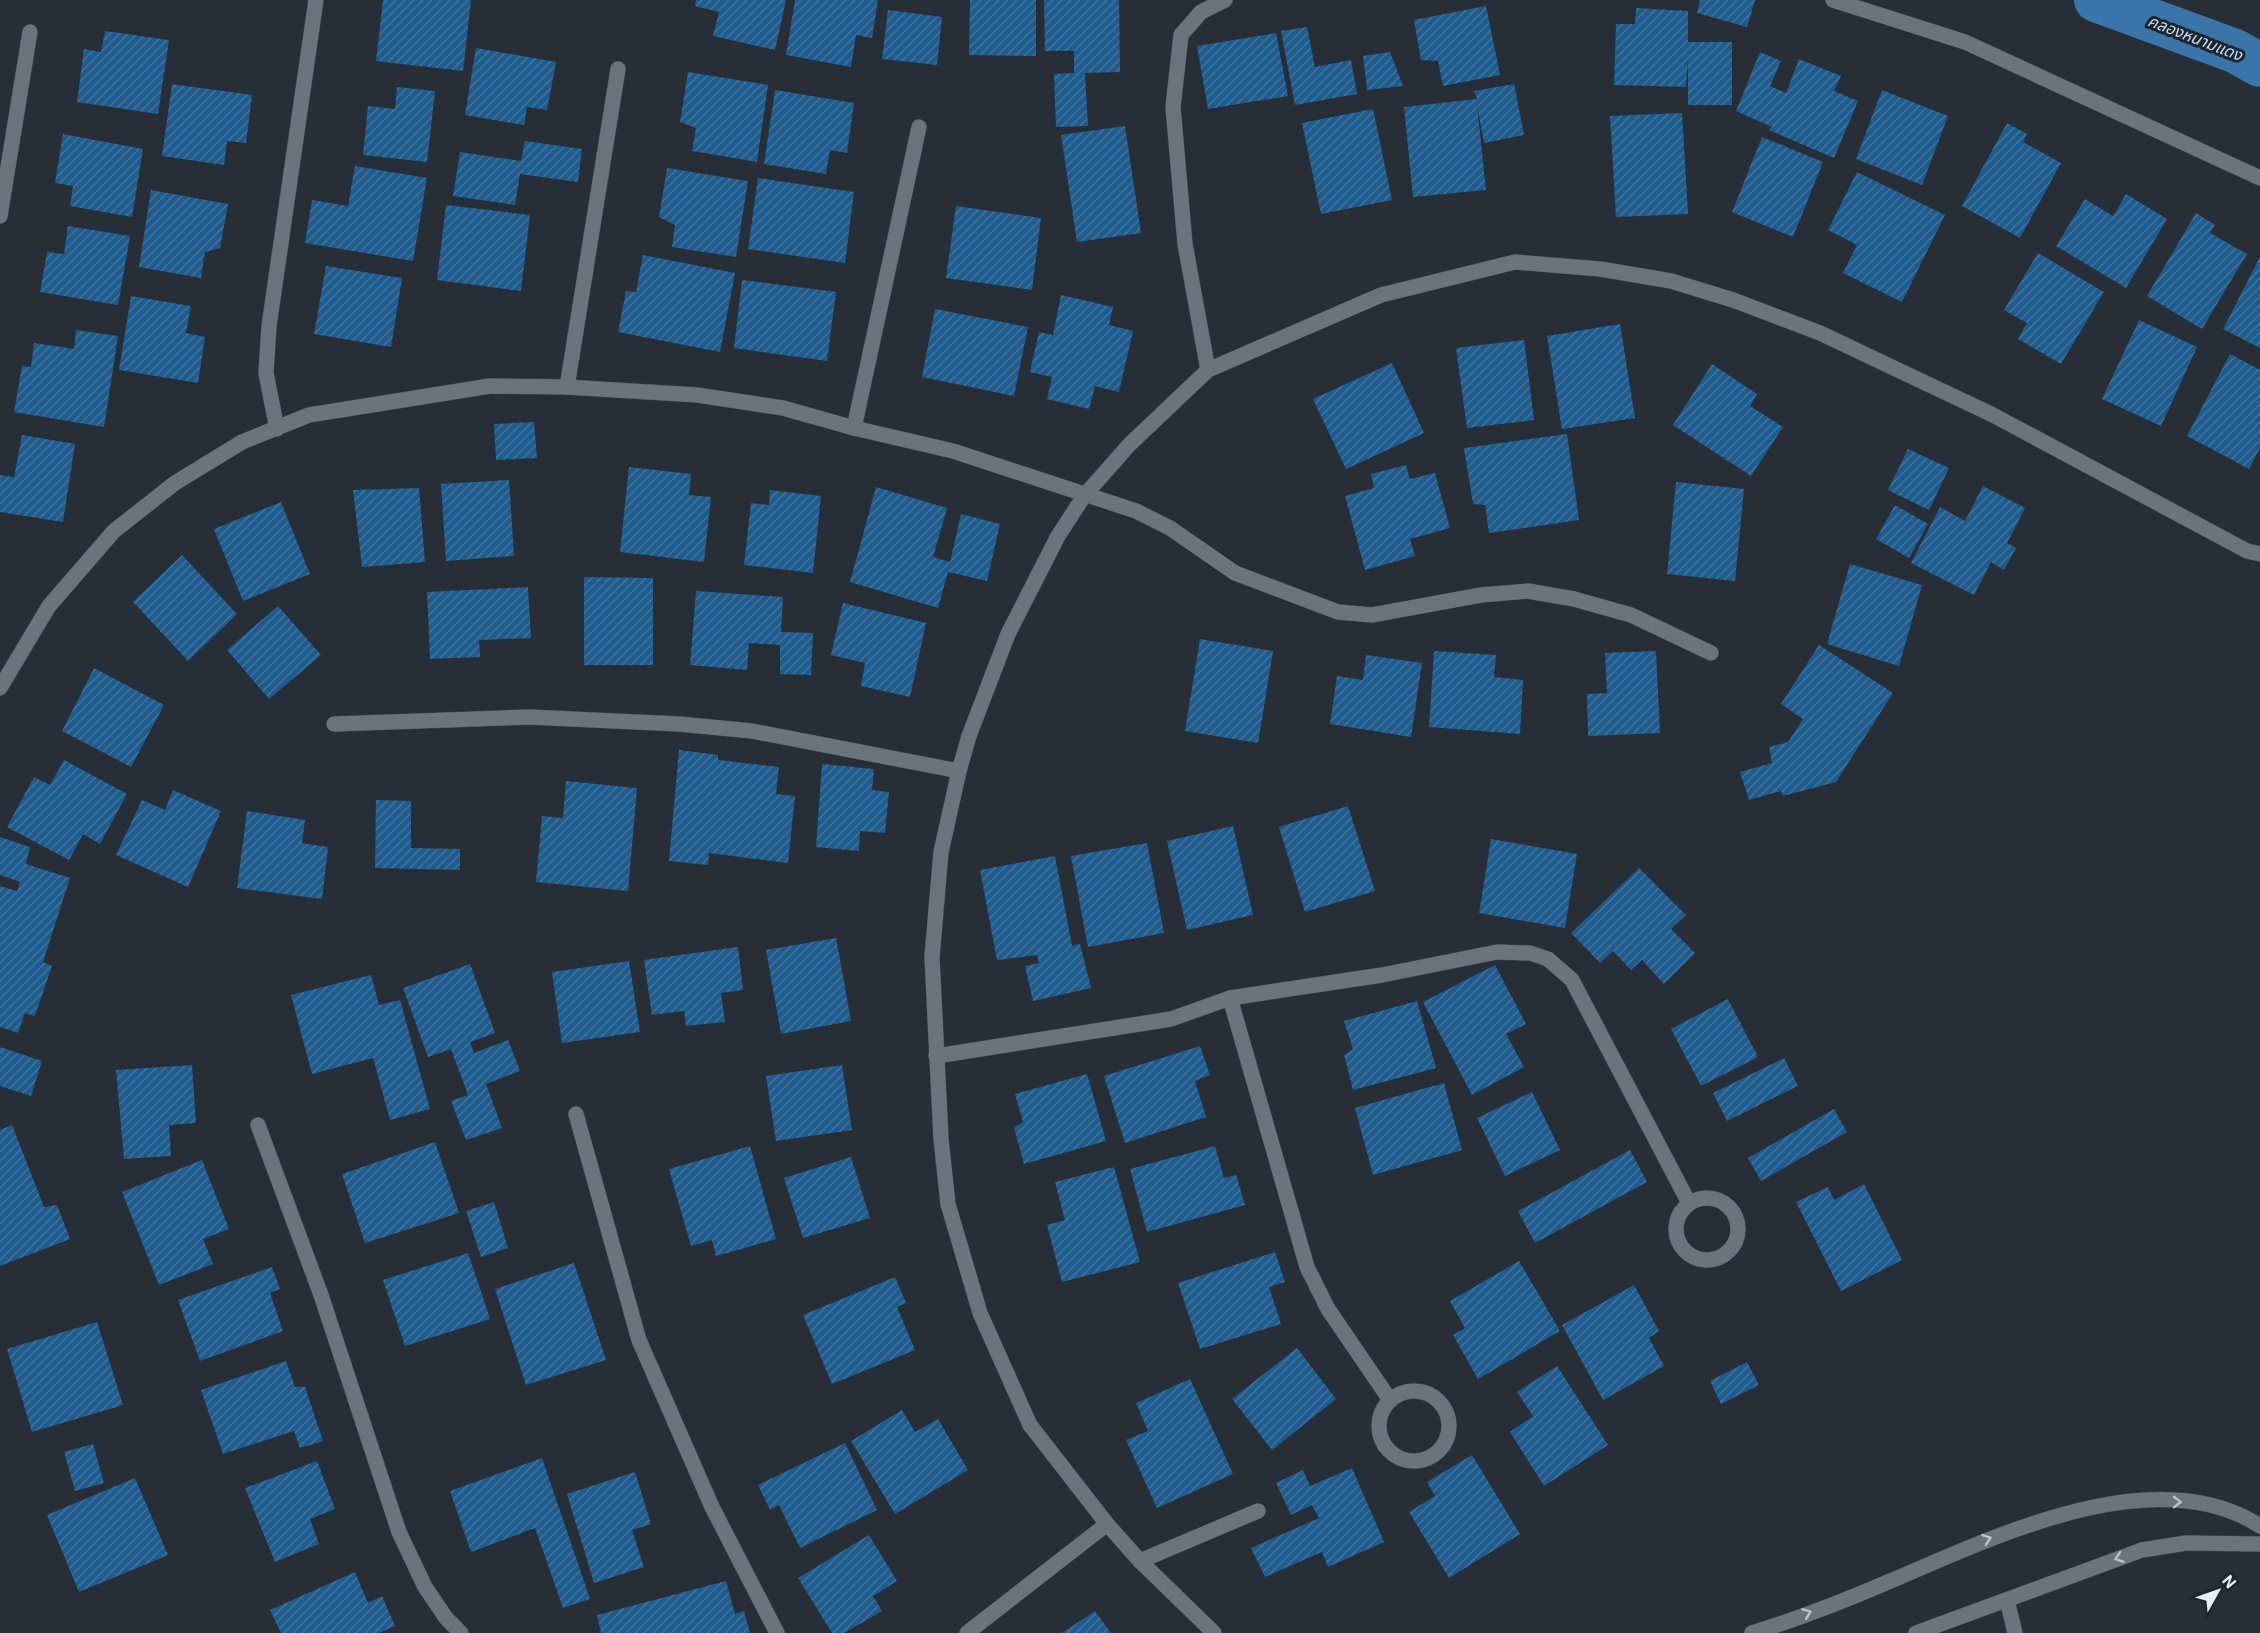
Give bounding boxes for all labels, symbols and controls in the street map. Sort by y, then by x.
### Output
water label: คลองหนามแดง [2145,11,2246,65]
one-way arrow [2173,1495,2182,1508]
one-way arrow [1981,1534,1992,1546]
one-way arrow [2114,1550,2125,1563]
north arrow [2188,1561,2248,1621]
text: N [2218,1571,2240,1592]
one-way arrow [1801,1608,1812,1620]

